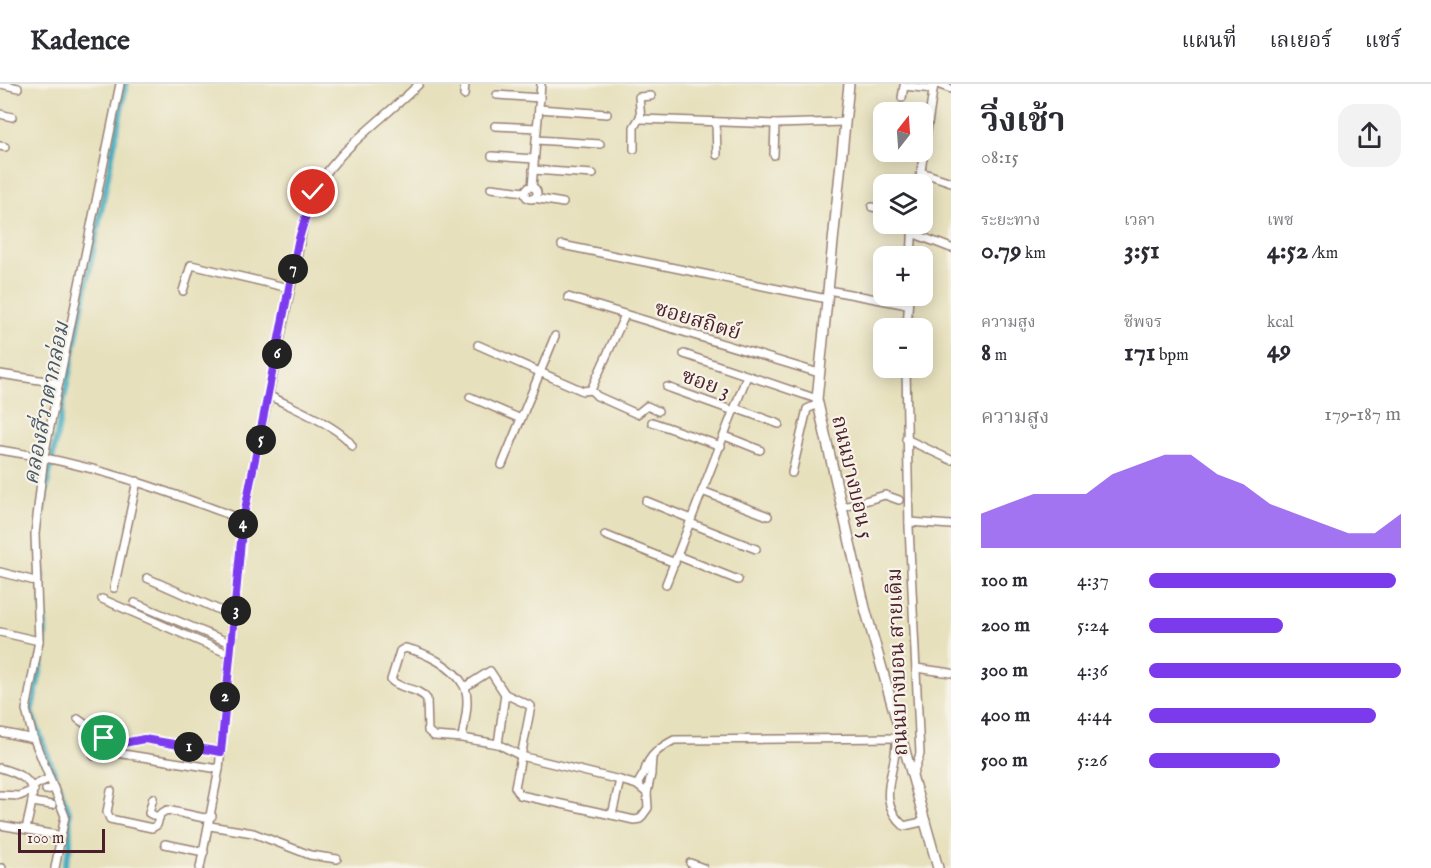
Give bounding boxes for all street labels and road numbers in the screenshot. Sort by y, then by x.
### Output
street label: ซอยสถิตย์ [651,295,745,347]
street label: ซอย 3 [677,363,734,406]
street label: ถนนบางบอน 5 [824,413,879,542]
street label: ถนนบางบอน สายเดิม [882,567,915,757]

